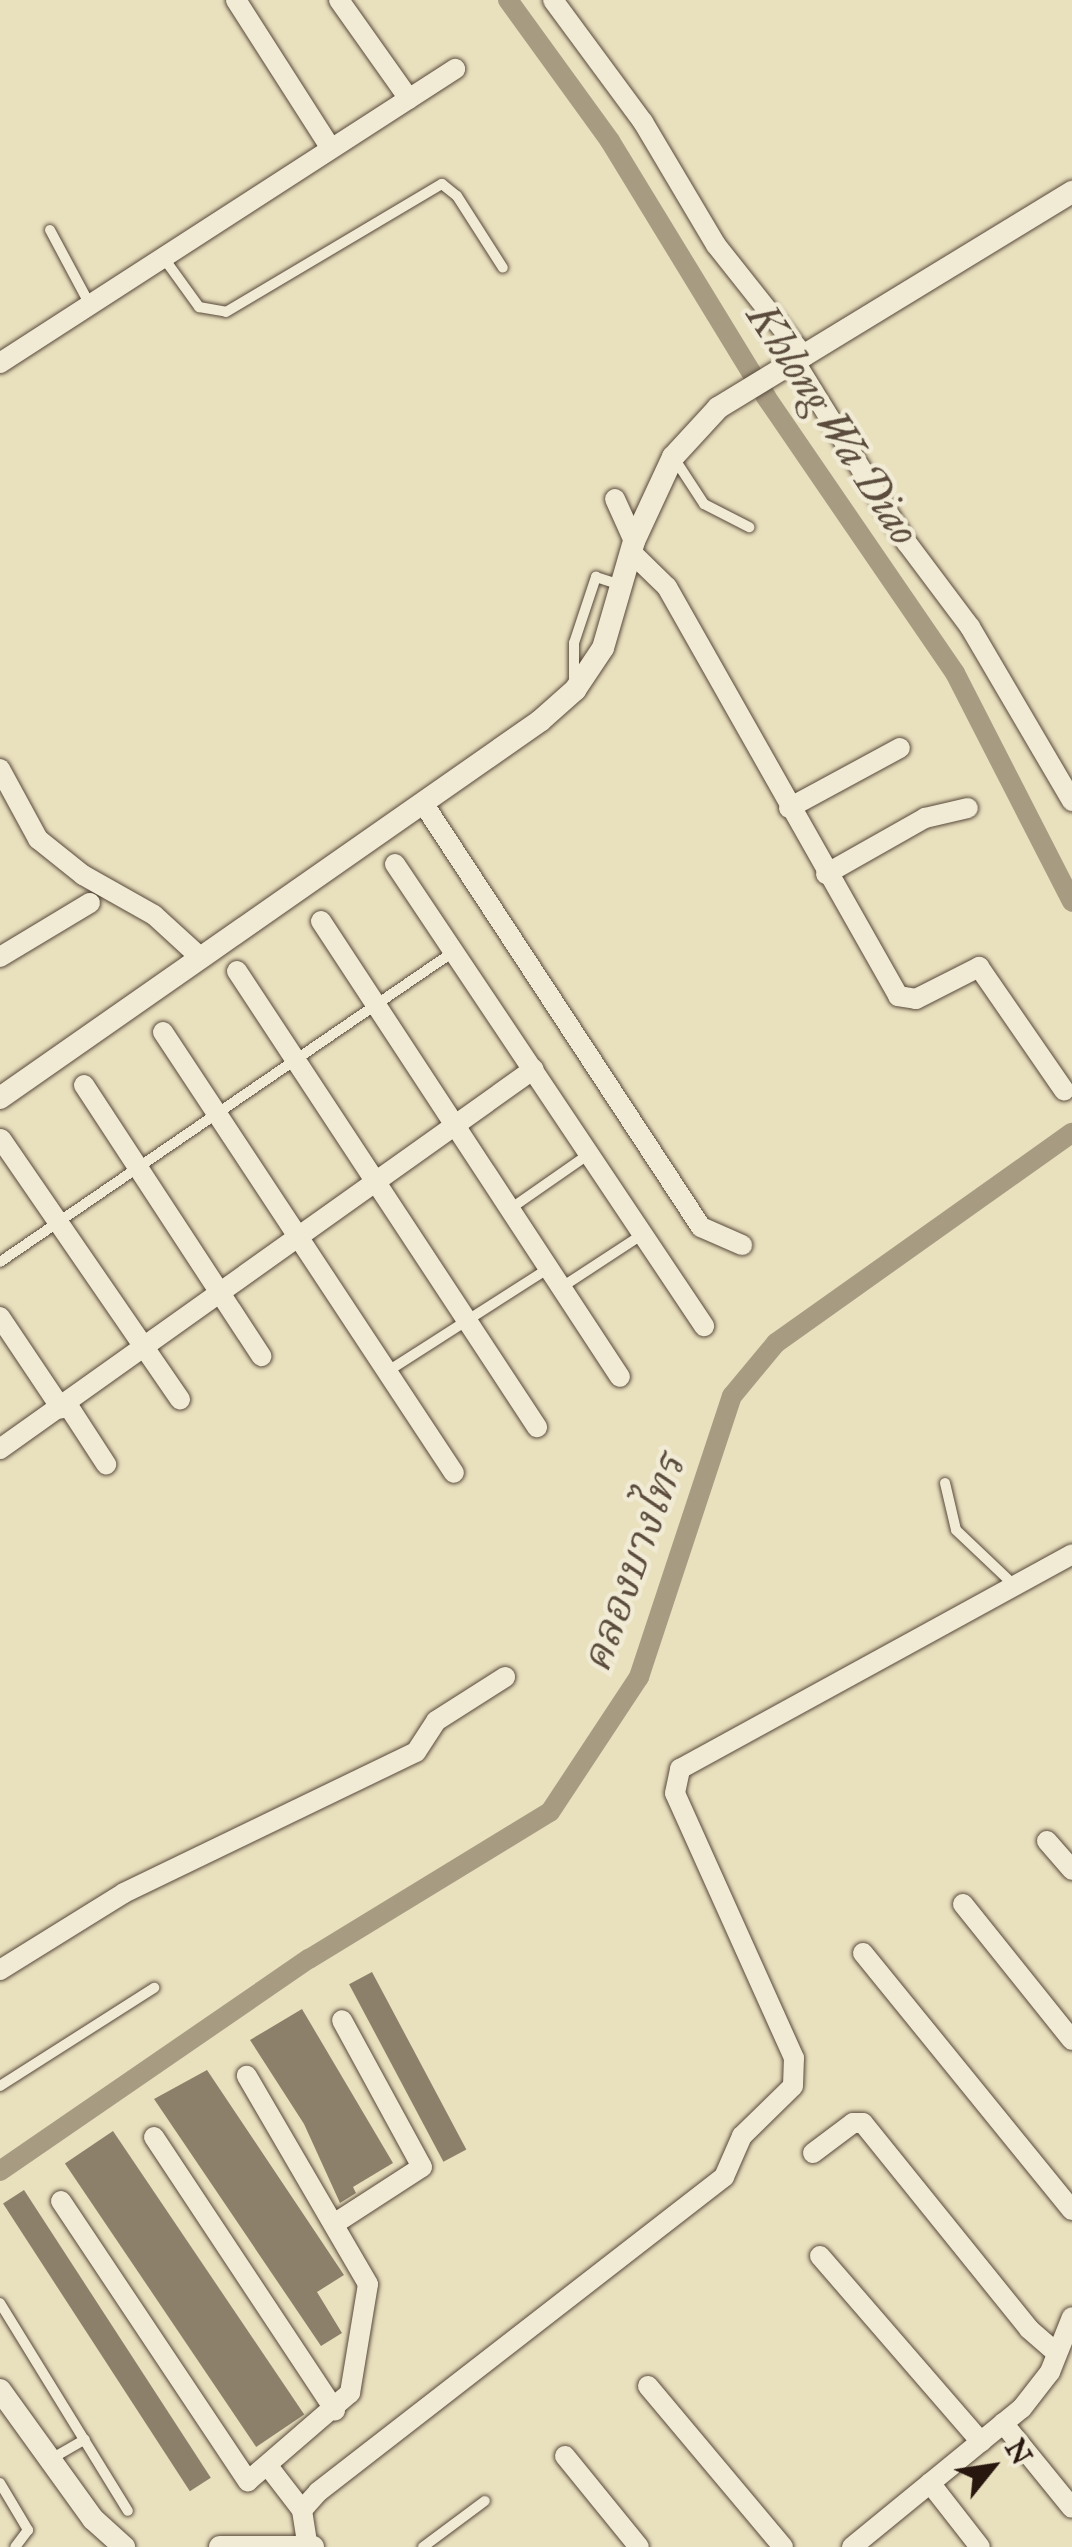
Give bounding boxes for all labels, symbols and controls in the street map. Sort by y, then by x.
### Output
water label: Khlong Wa Diao [736,294,930,554]
water label: คลองบางไทร [570,1447,696,1679]
north arrow [942,2417,1042,2517]
text: N [997,2433,1040,2471]

